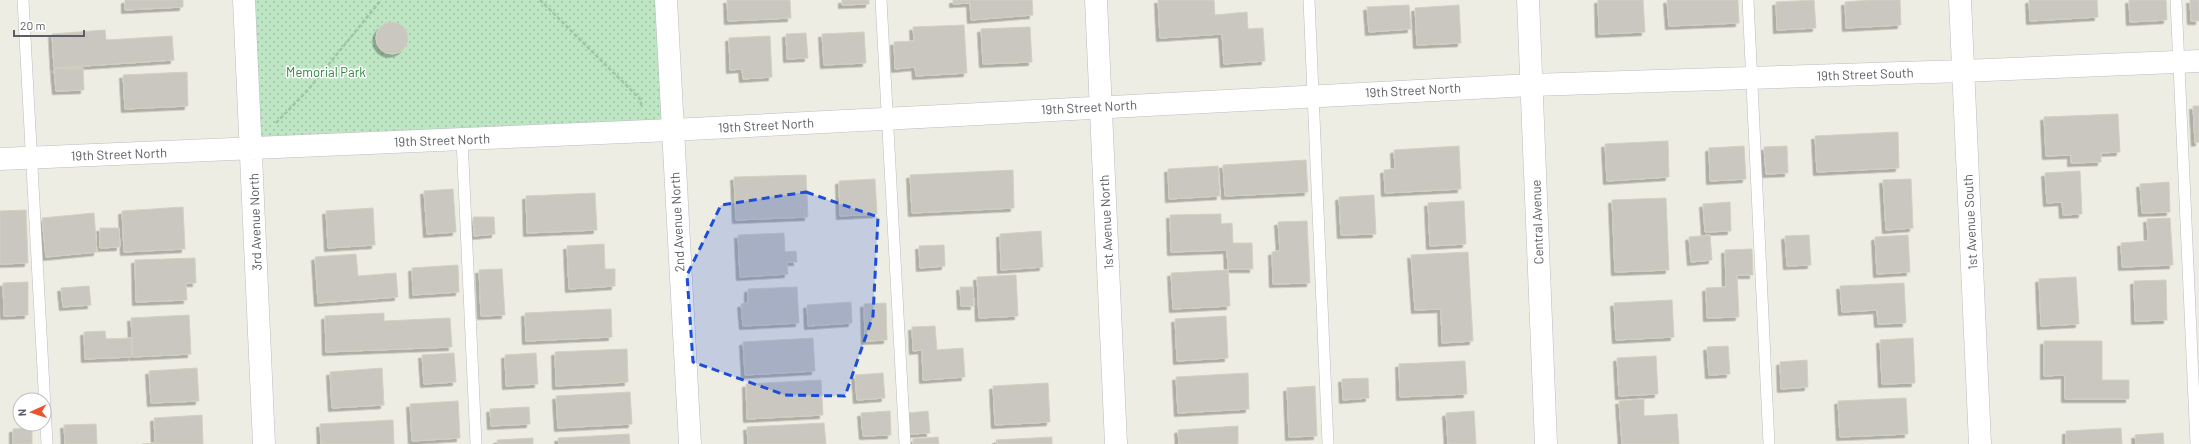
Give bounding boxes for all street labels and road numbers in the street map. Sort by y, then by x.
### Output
street label: 19th Street South [1816,64,1914,84]
street label: 19th Street North [1365,79,1461,101]
street label: 19th Street North [1041,96,1137,118]
street label: 19th Street North [718,114,814,136]
street label: 19th Street North [394,130,490,150]
street label: 19th Street North [71,144,167,164]
street label: 2nd Avenue North [666,172,688,272]
street label: 3rd Avenue North [245,173,265,271]
street label: 1st Avenue North [1096,174,1116,270]
street label: 1st Avenue South [1960,174,1980,270]
street label: Central Avenue [1528,179,1546,265]

